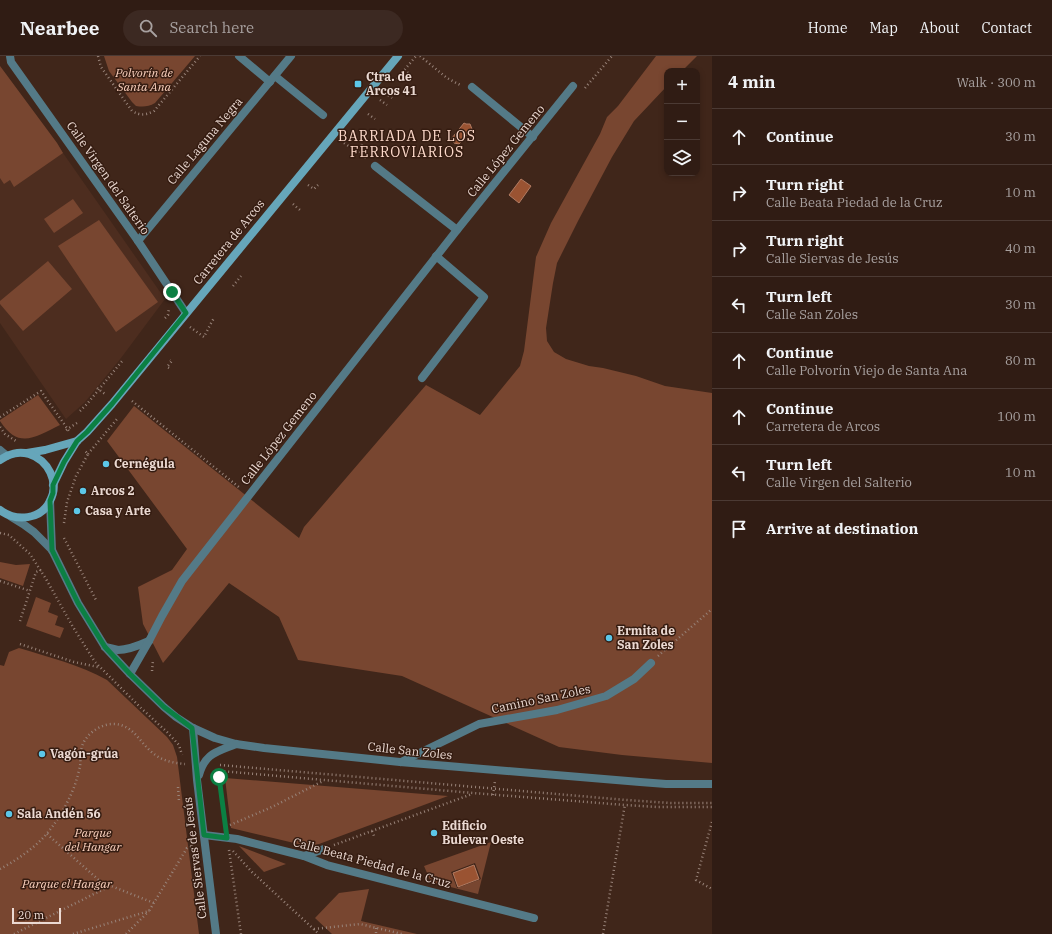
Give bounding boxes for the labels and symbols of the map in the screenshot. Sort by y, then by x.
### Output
park label: Polvorín de Santa Ana [114,65,173,94]
place label: Ctra. de Arcos 41 [366,69,417,98]
marker: Ctra. de Arcos 41 [353,79,363,89]
street label: Calle Laguna Negra [164,94,246,187]
street label: Calle López Gemeno [464,101,548,200]
street label: Calle Virgen del Salterio [64,118,153,237]
district label: BARRIADA DE LOS FERROVIARIOS [338,127,476,161]
street label: Carretera de Arcos [190,196,268,287]
route end [163,283,181,301]
street label: Calle López Gemeno [237,388,320,487]
place label: Cernégula [114,456,175,471]
marker: Cernégula [101,459,111,469]
place label: Arcos 2 [91,483,135,498]
marker: Arcos 2 [78,486,88,496]
place label: Casa y Arte [85,503,151,518]
marker: Casa y Arte [72,506,82,516]
place label: Ermita de San Zoles [617,623,675,652]
marker: Ermita de San Zoles [604,633,614,643]
street label: Camino San Zoles [490,681,592,716]
street label: Calle San Zoles [367,739,453,762]
place label: Vagón-grúa [50,746,118,761]
marker: Vagón-grúa [37,749,47,759]
route start [210,768,228,786]
street label: Calle Siervas de Jesús [180,796,209,920]
place label: Sala Andén 56 [17,806,101,821]
marker: Sala Andén 56 [4,809,14,819]
place label: Edificio Bulevar Oeste [442,818,524,847]
park label: Parque del Hangar [64,825,122,854]
marker: Edificio Bulevar Oeste [429,828,439,838]
street label: Calle Beata Piedad de la Cruz [291,834,453,891]
park label: Parque el Hangar [21,876,113,891]
scale bar [12,906,61,925]

